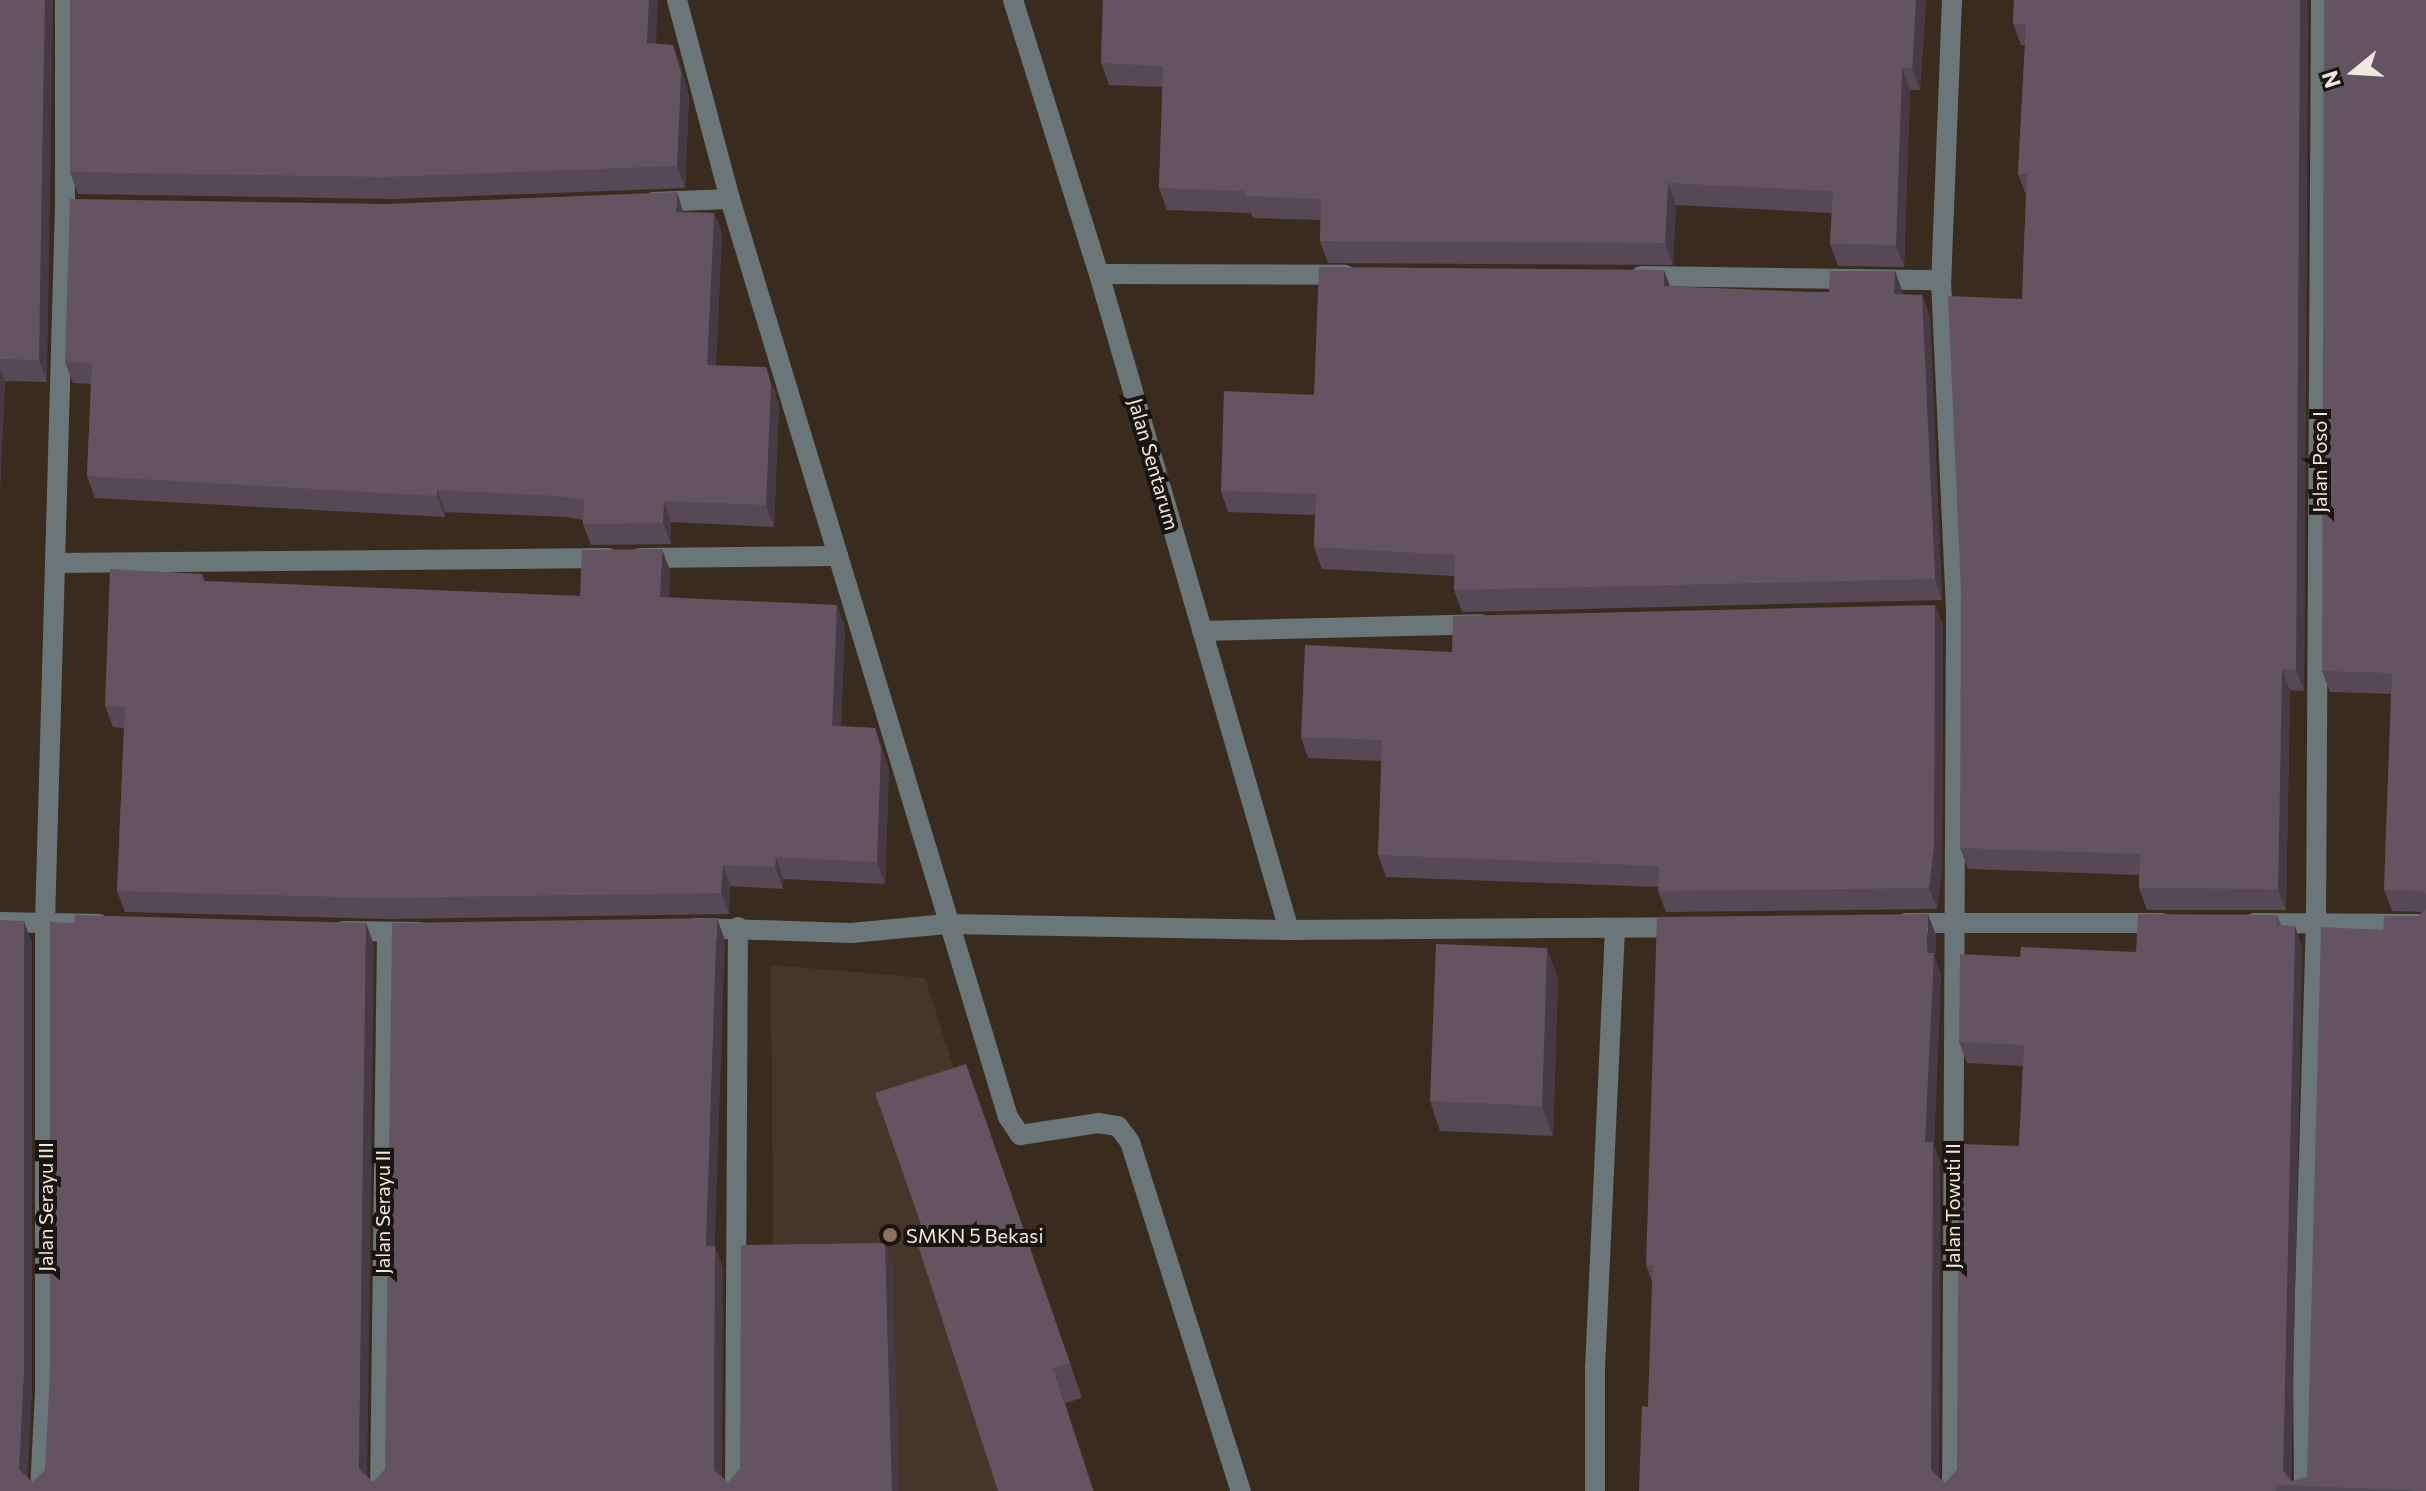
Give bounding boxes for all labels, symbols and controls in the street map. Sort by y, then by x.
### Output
north arrow [2314,32,2394,112]
text: N [2315,68,2346,92]
street label: Jalan Sentarum [1124,395,1184,533]
street label: Jalan Poso I [2307,411,2331,513]
street label: Jalan Serayu III [33,1142,57,1272]
street label: Jalan Towuti II [1940,1143,1964,1269]
street label: Jalan Serayu II [370,1150,394,1274]
place label: SMKN 5 Bekasi [906,1223,1044,1247]
marker: SMKN 5 Bekasi [881,1226,899,1244]

